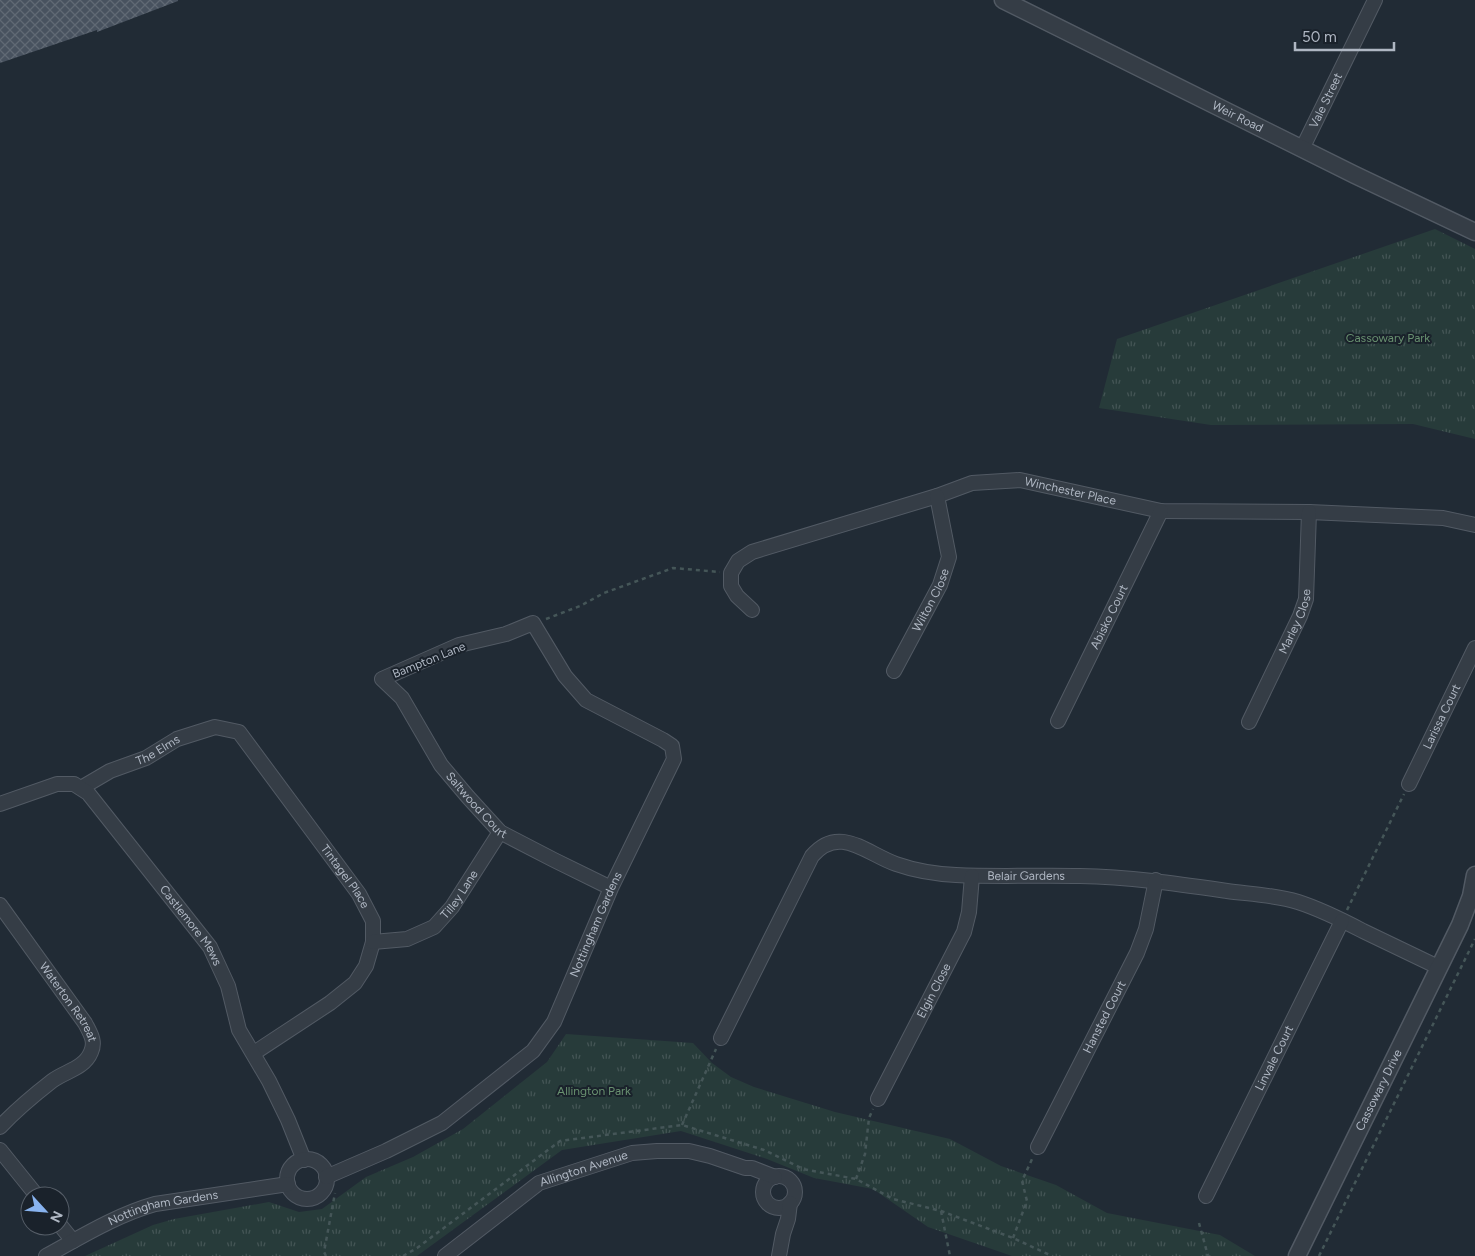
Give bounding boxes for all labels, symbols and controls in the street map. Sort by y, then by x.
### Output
scale bar [1295,20,1394,52]
text: 50 m [1302,28,1337,46]
street label: Vale Street [1306,70,1345,130]
street label: Weir Road [1210,98,1265,135]
park label: Cassowary Park [1346,331,1430,345]
street label: Winchester Place [1023,474,1118,508]
street label: Wilton Close [909,567,952,634]
street label: Abisko Court [1087,582,1131,651]
street label: Marley Close [1276,588,1313,656]
street label: Bampton Lane [390,639,468,681]
street label: Larissa Court [1420,681,1464,751]
street label: The Elms [134,732,183,768]
street label: Saltwood Court [443,769,510,842]
street label: Tintagel Place [318,842,372,911]
street label: Tilley Lane [438,867,481,922]
street label: Nottingham Gardens [567,869,625,979]
street label: Belair Gardens [987,869,1065,883]
street label: Castlemore Mews [157,882,225,968]
street label: Waterton Retreat [37,960,100,1044]
street label: Elgin Close [914,960,954,1020]
street label: Hansted Court [1080,978,1129,1056]
street label: Linvale Court [1252,1023,1296,1093]
street label: Cassowary Drive [1353,1046,1405,1133]
park label: Allington Park [557,1084,631,1098]
street label: Allington Avenue [538,1148,630,1189]
north arrow [20,1186,70,1236]
street label: Nottingham Gardens [106,1188,219,1228]
text: N [46,1208,66,1225]

